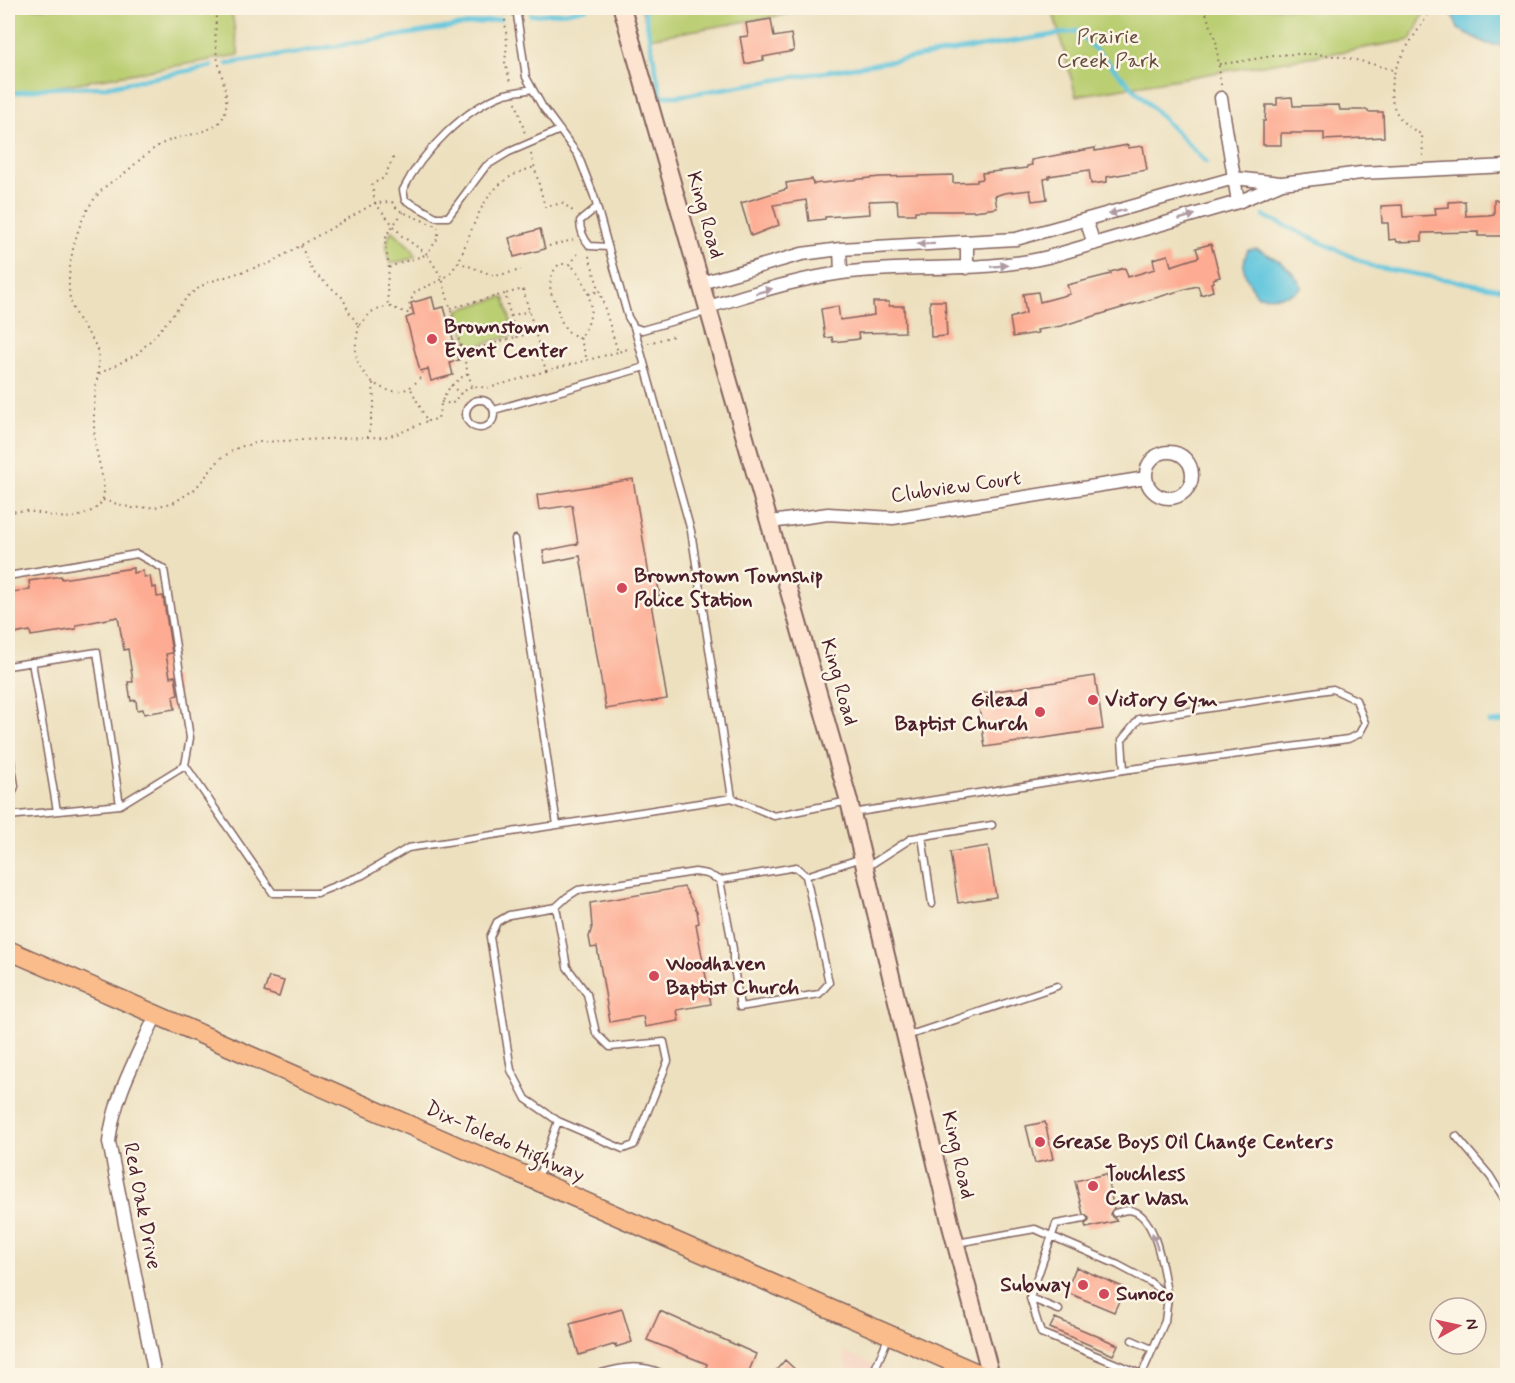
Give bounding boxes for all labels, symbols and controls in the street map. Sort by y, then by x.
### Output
park label: Prairie Creek Park [1057,23,1159,75]
street label: King Road [678,168,731,262]
one-way arrow [1108,208,1126,217]
one-way arrow [1178,212,1196,221]
one-way arrow [916,239,935,249]
one-way arrow [989,261,1008,271]
one-way arrow [755,286,773,295]
place label: Brownstown Event Center [444,313,568,365]
marker: Brownstown Event Center [425,332,439,346]
street label: Clubview Court [889,464,1023,510]
place label: Brownstown Township Police Station [634,562,823,614]
marker: Brownstown Township Police Station [615,581,629,595]
street label: King Road [812,635,865,729]
place label: Gilead Baptist Church [895,686,1028,738]
place label: Victory Gym [1105,686,1218,714]
marker: Victory Gym [1086,693,1100,707]
marker: Gilead Baptist Church [1033,705,1047,719]
place label: Woodhaven Baptist Church [665,950,800,1002]
marker: Woodhaven Baptist Church [647,969,661,983]
street label: Dix-Toledo Highway [420,1094,589,1192]
street label: King Road [933,1108,982,1202]
place label: Grease Boys Oil Change Centers [1052,1128,1334,1158]
marker: Grease Boys Oil Change Centers [1033,1135,1047,1149]
street label: Red Oak Drive [116,1140,168,1272]
place label: Touchless Car Wash [1105,1160,1189,1212]
marker: Touchless Car Wash [1086,1179,1100,1193]
one-way arrow [1150,1232,1160,1250]
place label: Subway [1000,1271,1071,1299]
marker: Subway [1076,1278,1090,1292]
place label: Sunoco [1116,1280,1174,1308]
marker: Sunoco [1097,1287,1111,1301]
north arrow [1428,1296,1488,1356]
text: N [1460,1317,1483,1331]

